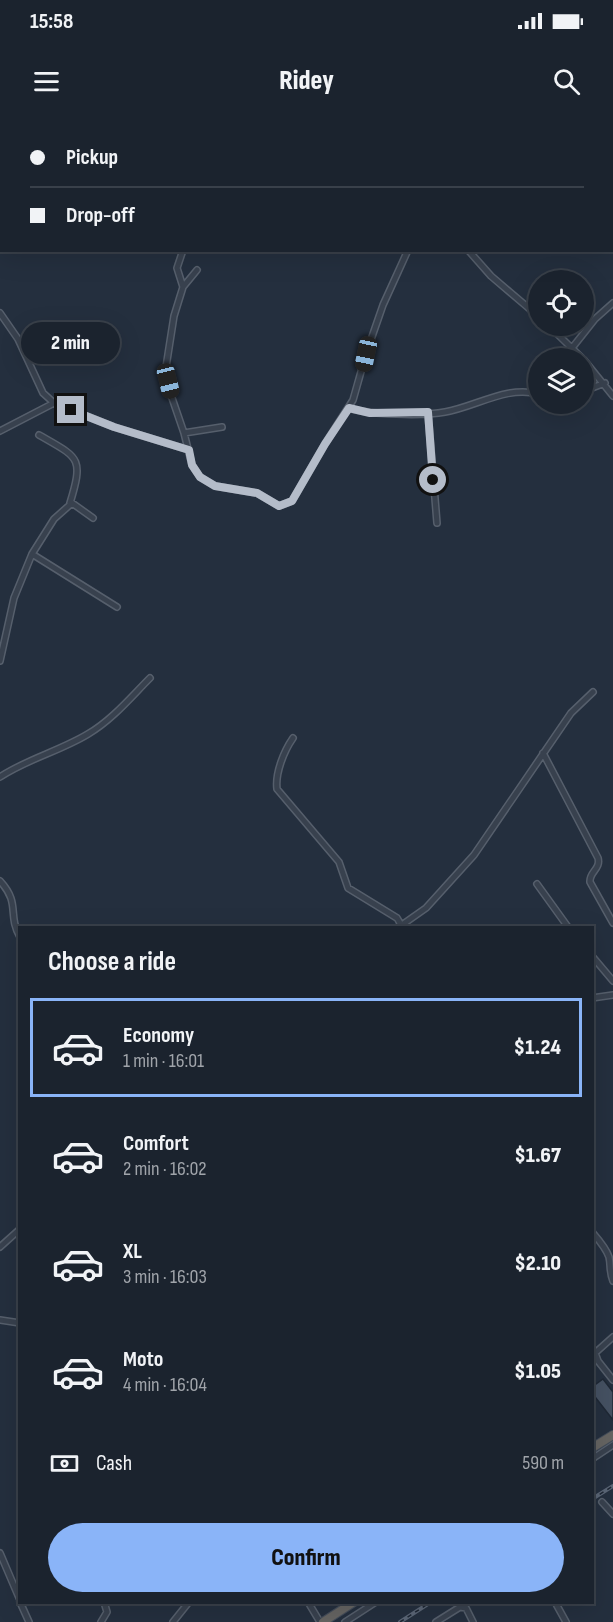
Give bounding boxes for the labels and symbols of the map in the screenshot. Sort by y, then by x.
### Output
callout: 2 min [22,323,121,365]
car [353,335,379,373]
car [155,361,181,401]
route end [57,396,84,423]
route start [419,466,446,493]

